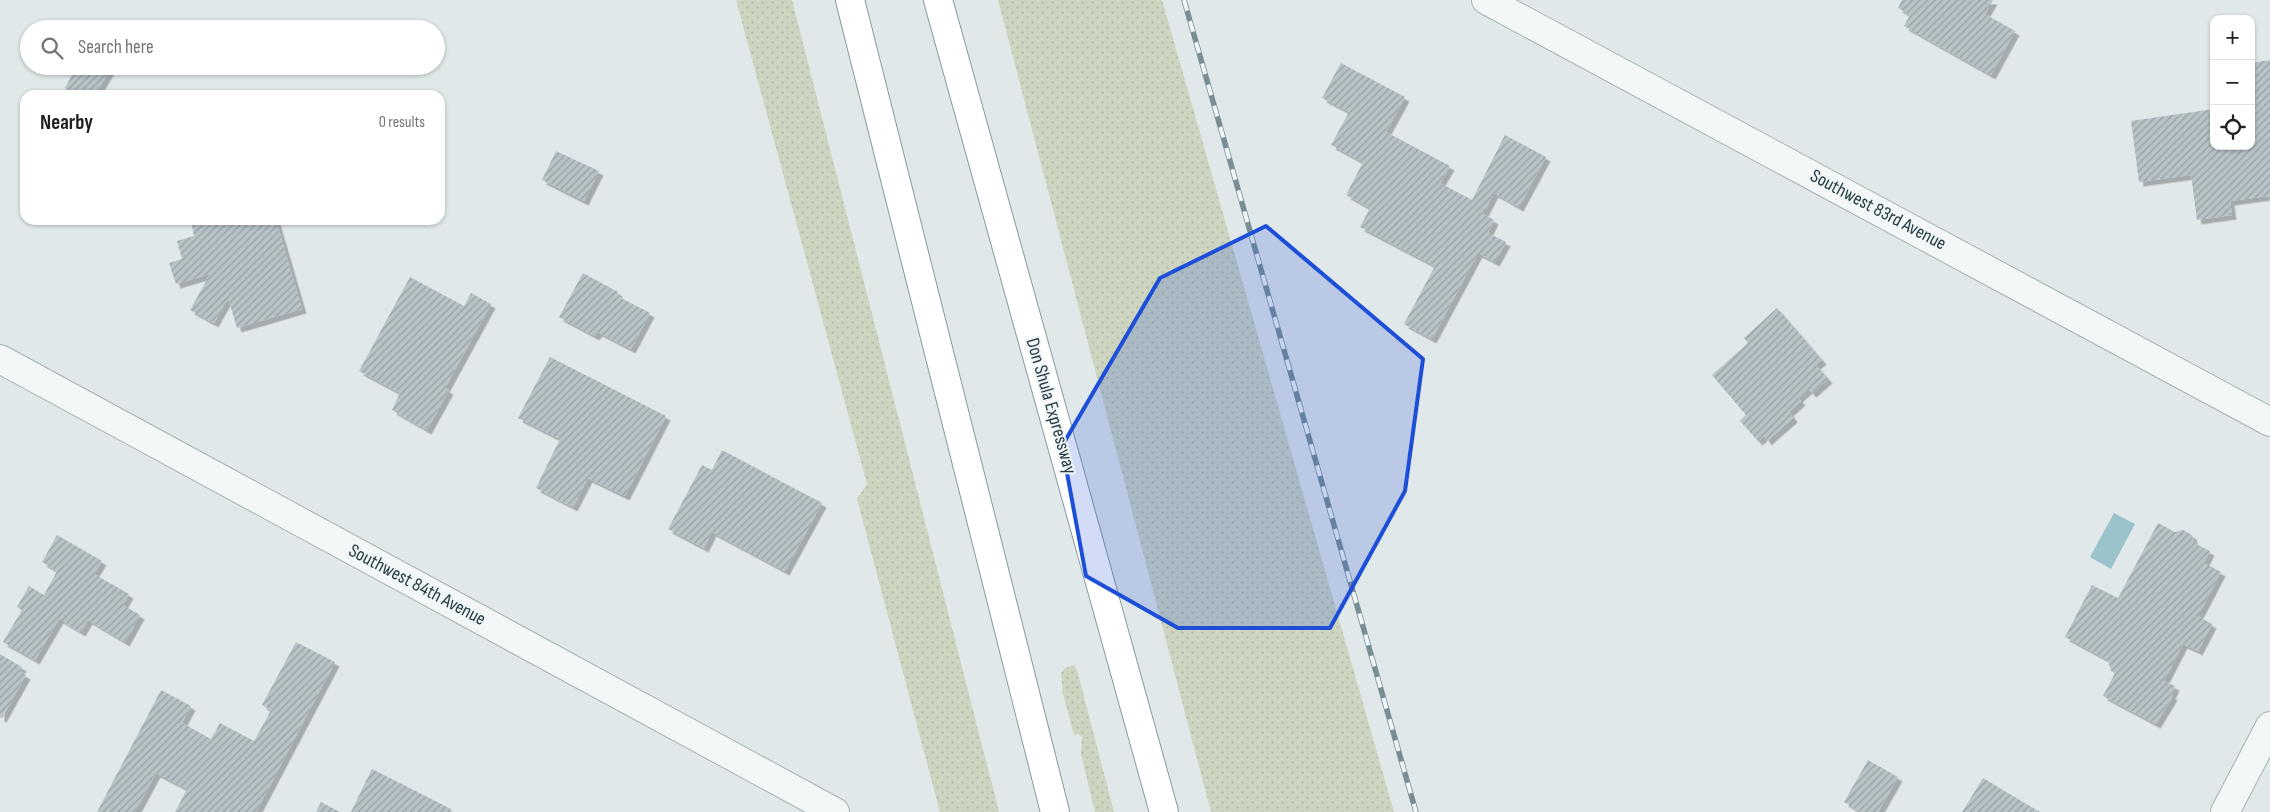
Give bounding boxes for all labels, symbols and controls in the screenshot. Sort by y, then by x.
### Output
map controls [2210,15,2255,150]
button: + [2210,15,2255,60]
search box [20,20,445,75]
icon: search [38,34,66,62]
text: Search here [78,36,154,59]
button: − [2210,60,2255,105]
button: locate [2210,105,2255,150]
text: Nearby [40,110,93,135]
text: 0 results [379,113,425,132]
street label: Southwest 83rd Avenue [1806,165,1950,255]
street label: Don Shula Expressway [1021,335,1082,477]
street label: Southwest 84th Avenue [345,539,489,631]

